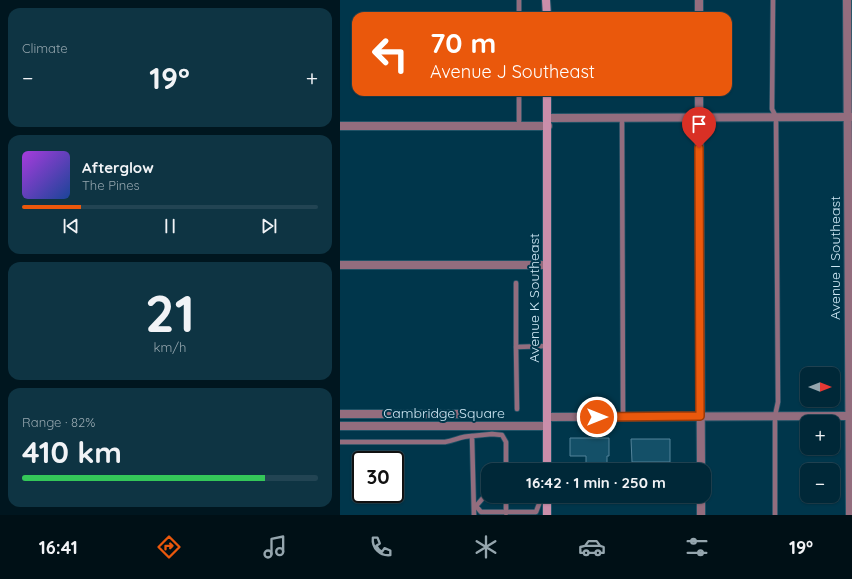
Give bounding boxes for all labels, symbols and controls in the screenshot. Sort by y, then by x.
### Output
text: 70 m [430,25,496,60]
icon: left [364,28,416,80]
text: Climate [22,40,68,56]
text: 19° [149,59,190,97]
text: Avenue J Southeast [430,60,595,83]
text: − [22,64,33,92]
text: + [306,64,318,92]
pin [682,107,716,148]
icon: arrive [688,113,710,135]
text: Afterglow [82,158,154,177]
text: The Pines [82,177,140,193]
street label: Avenue I Southeast [826,196,844,320]
icon: previous [60,215,82,237]
icon: pause [159,215,181,237]
icon: next [258,215,280,237]
street label: Avenue K Southeast [525,233,543,363]
text: 21 [145,280,195,345]
text: km/h [154,339,186,355]
north arrow [800,367,840,407]
map controls [800,367,840,503]
position arrow [576,396,618,438]
street label: Cambridge Square [383,404,505,422]
text: Range · 82% [22,414,95,430]
button: + [800,415,840,455]
text: 410 km [22,433,122,471]
speed limit sign: 30 [352,451,404,503]
button: − [800,463,840,503]
text: 16:42 · 1 min · 250 m [526,473,666,492]
icon: directions [155,533,183,561]
icon: music [261,533,289,561]
icon: phone [367,533,395,561]
icon: climate [472,533,500,561]
icon: car [578,533,606,561]
icon: filters [683,533,711,561]
text: 16:41 [39,536,78,559]
text: 19° [789,536,813,559]

